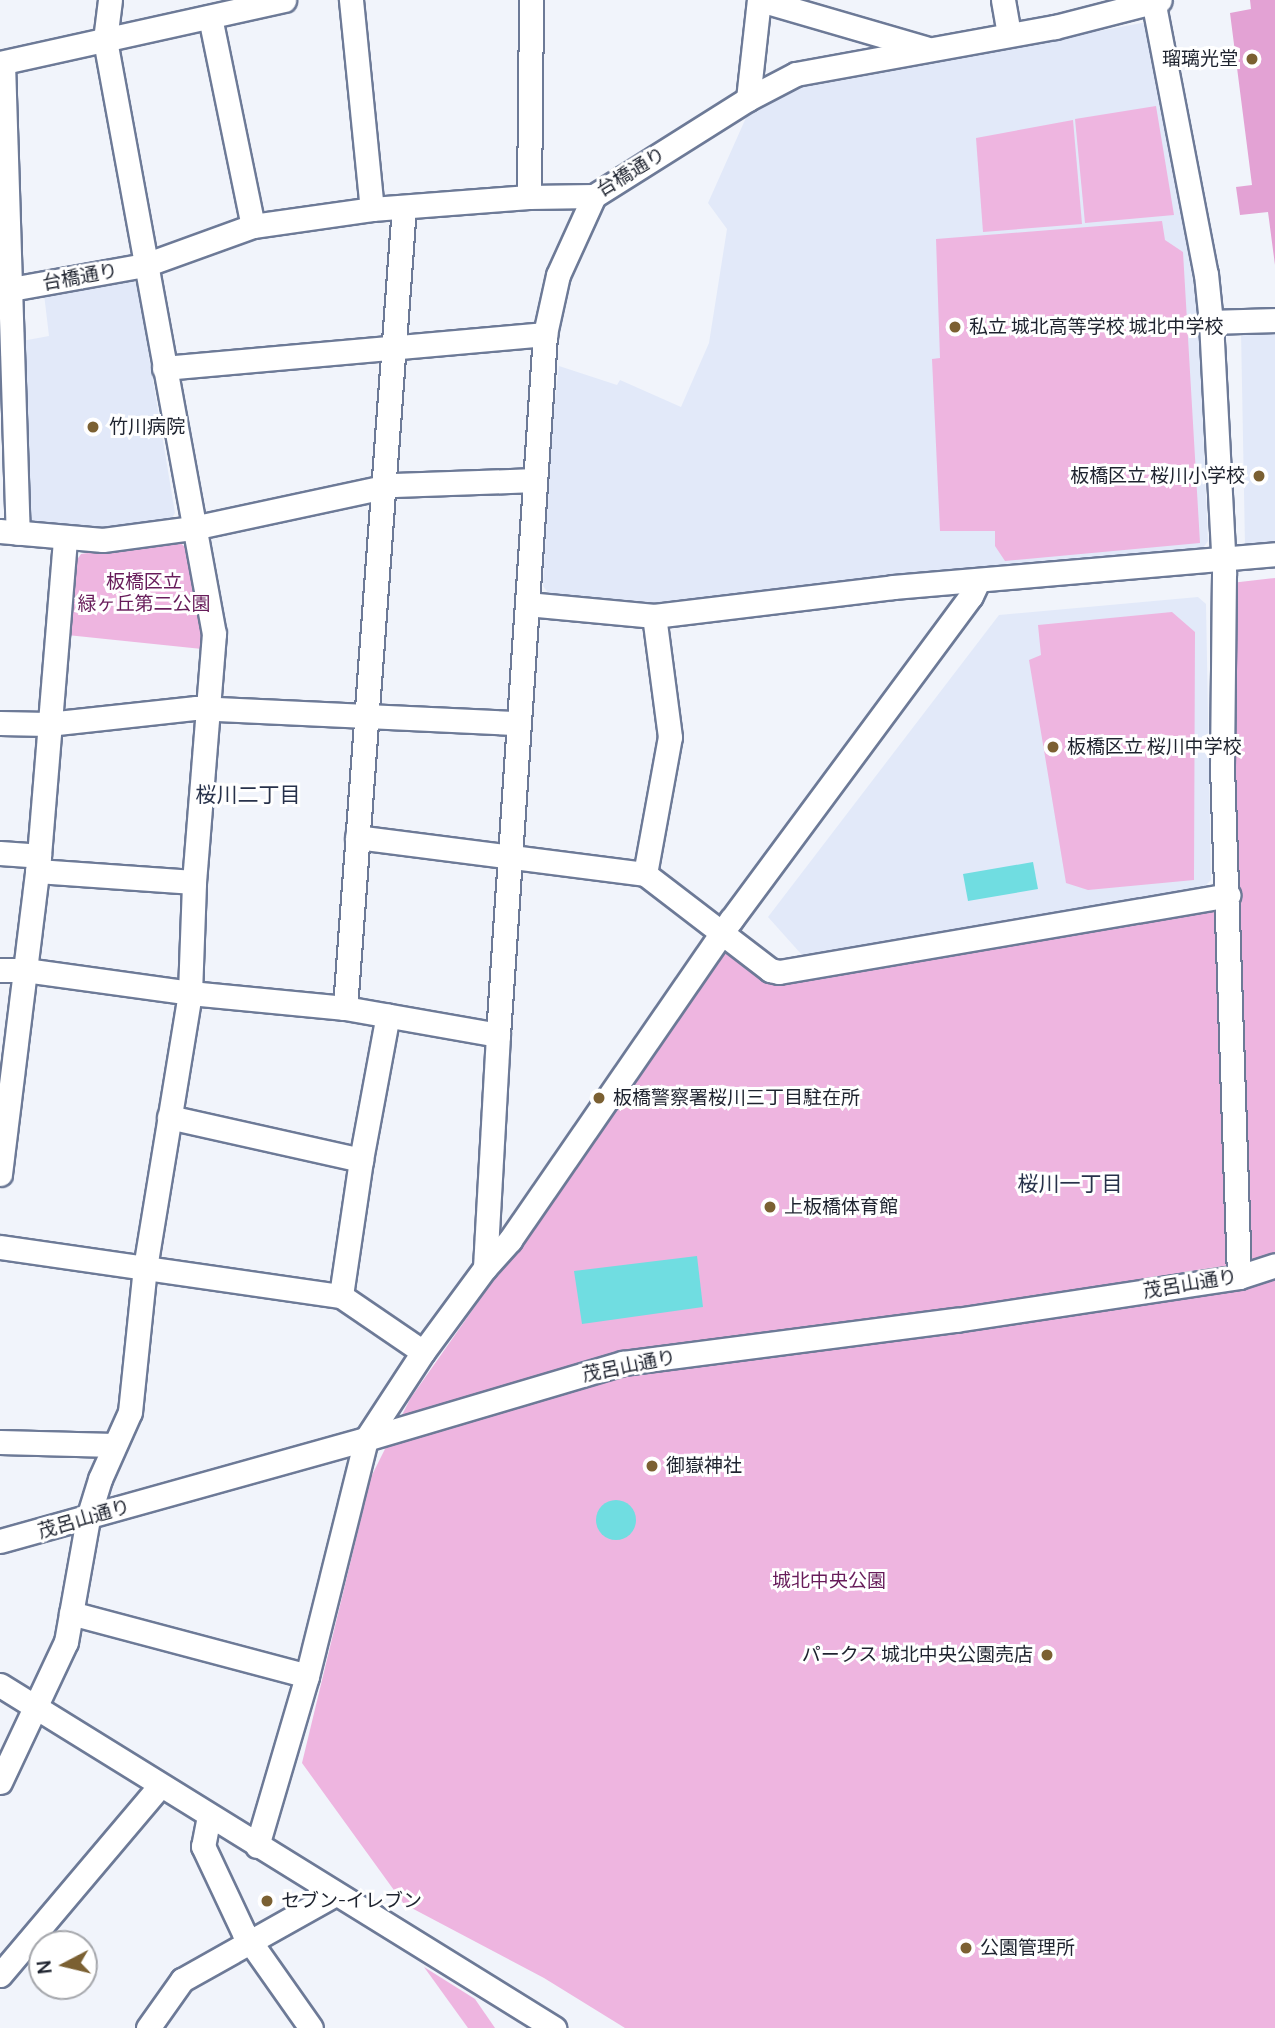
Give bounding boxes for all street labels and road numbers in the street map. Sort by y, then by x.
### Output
street label: 台橋通り [593,143,669,201]
street label: 台橋通り [41,259,119,295]
street label: 茂呂山通り [1141,1265,1239,1303]
street label: 茂呂山通り [580,1346,678,1386]
street label: 茂呂山通り [35,1495,133,1543]

